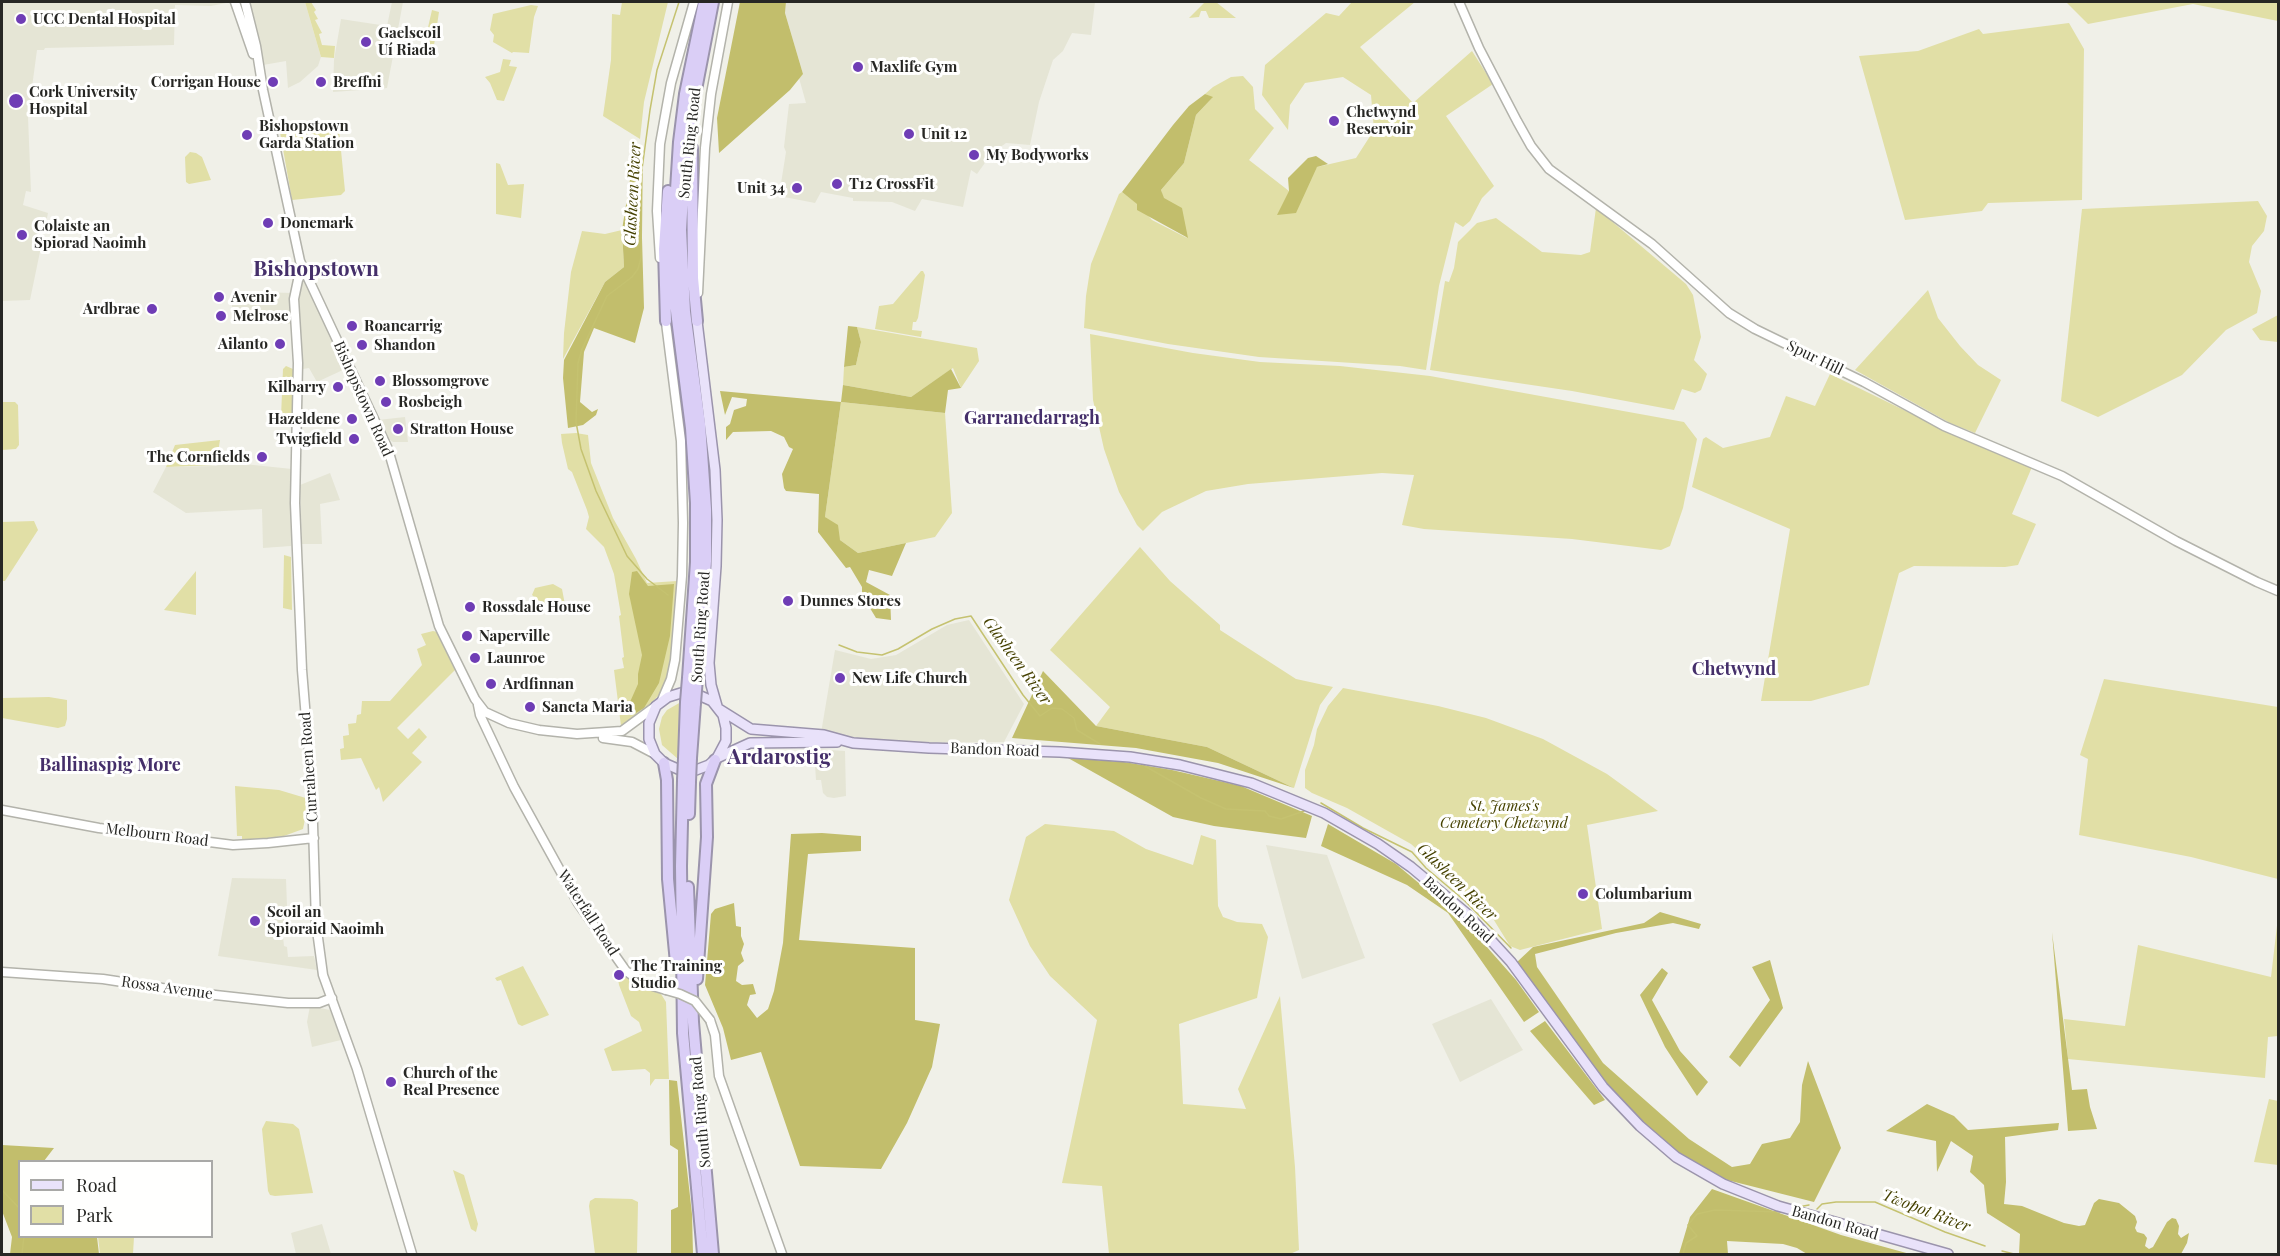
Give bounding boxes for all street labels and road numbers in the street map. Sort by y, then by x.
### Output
street label: South Ring Road [675,87,705,199]
street label: Spur Hill [1784,337,1846,379]
street label: Bishopstown Road [329,338,397,460]
street label: South Ring Road [688,571,714,683]
street label: Curraheen Road [296,711,322,823]
street label: Bandon Road [950,739,1040,761]
street label: Melbourn Road [105,820,209,850]
street label: Waterfall Road [554,867,622,959]
street label: Bandon Road [1419,873,1497,947]
street label: Rossa Avenue [120,973,214,1003]
street label: South Ring Road [687,1056,715,1168]
street label: Bandon Road [1789,1202,1881,1244]

